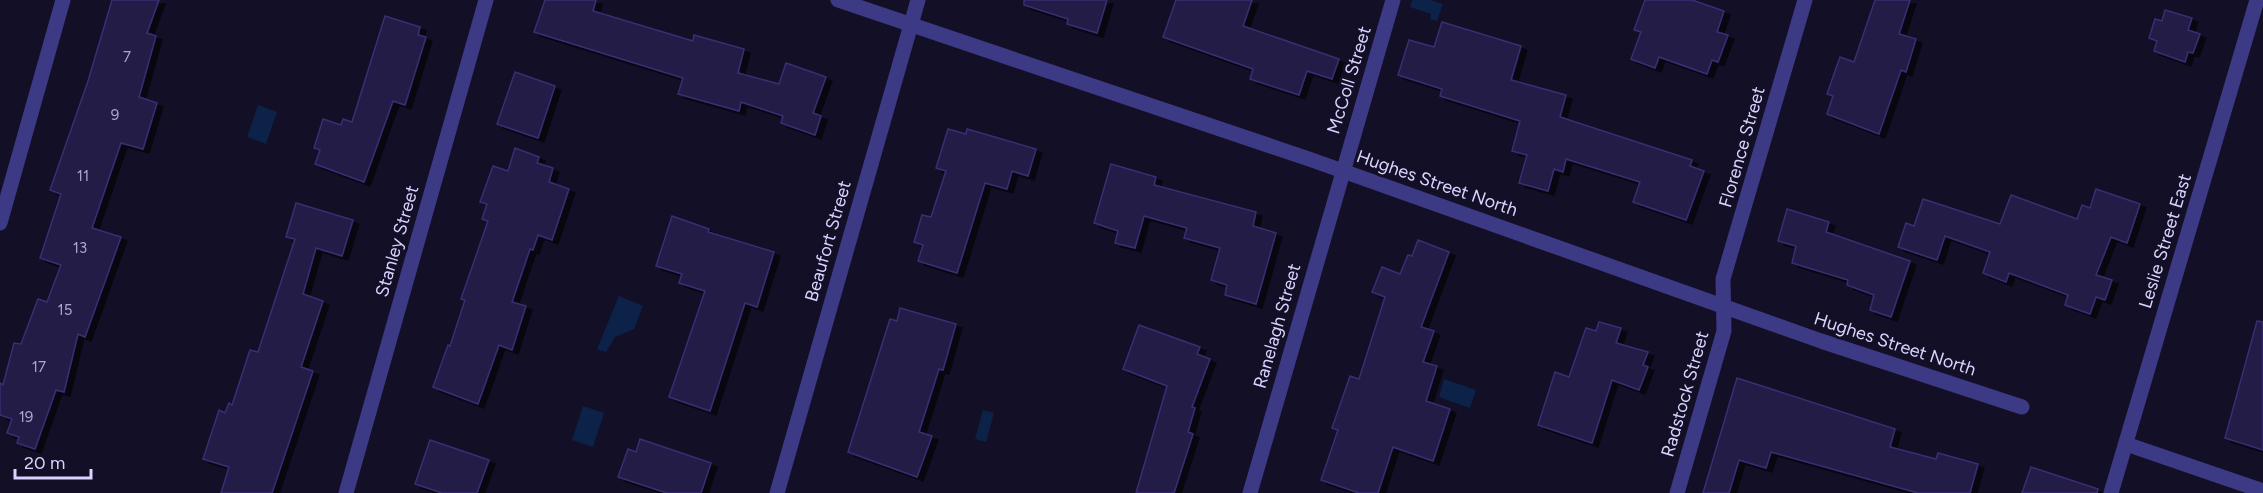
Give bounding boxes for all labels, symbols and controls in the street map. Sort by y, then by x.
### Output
street label: McColl Street [1322,23,1376,136]
house number: 7 [123,48,131,66]
street label: Florence Street [1714,84,1770,210]
house number: 9 [111,106,119,124]
street label: Hughes Street North [1354,145,1520,221]
house number: 11 [77,167,89,185]
street label: Leslie Street East [2134,171,2196,311]
street label: Beaufort Street [800,178,856,304]
street label: Stanley Street [371,183,423,299]
house number: 13 [73,239,87,257]
street label: Ranelagh Street [1249,261,1305,391]
house number: 15 [58,301,72,319]
street label: Hughes Street North [1811,307,1979,381]
street label: Radstock Street [1657,328,1714,459]
house number: 17 [32,358,46,376]
house number: 19 [19,408,33,426]
scale bar [15,442,92,480]
text: 20 m [24,452,65,474]

